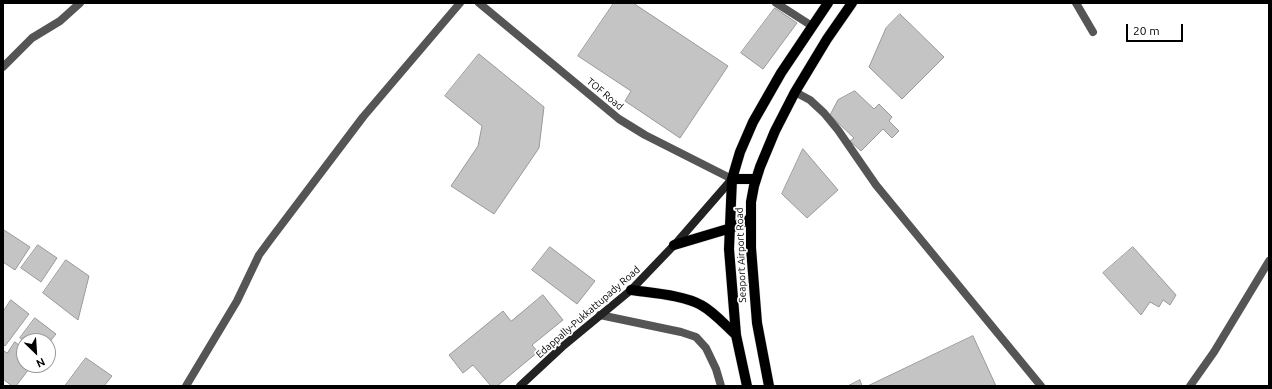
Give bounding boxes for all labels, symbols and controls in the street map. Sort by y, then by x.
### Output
scale bar [1128,16,1185,42]
text: 20 m [1133,24,1160,37]
street label: TOF Road [584,75,626,113]
street label: Seaport Airport Road [733,207,749,303]
street label: Edappally-Pukkattupady Road [534,264,642,360]
north arrow [16,333,56,373]
text: N [34,356,47,370]

